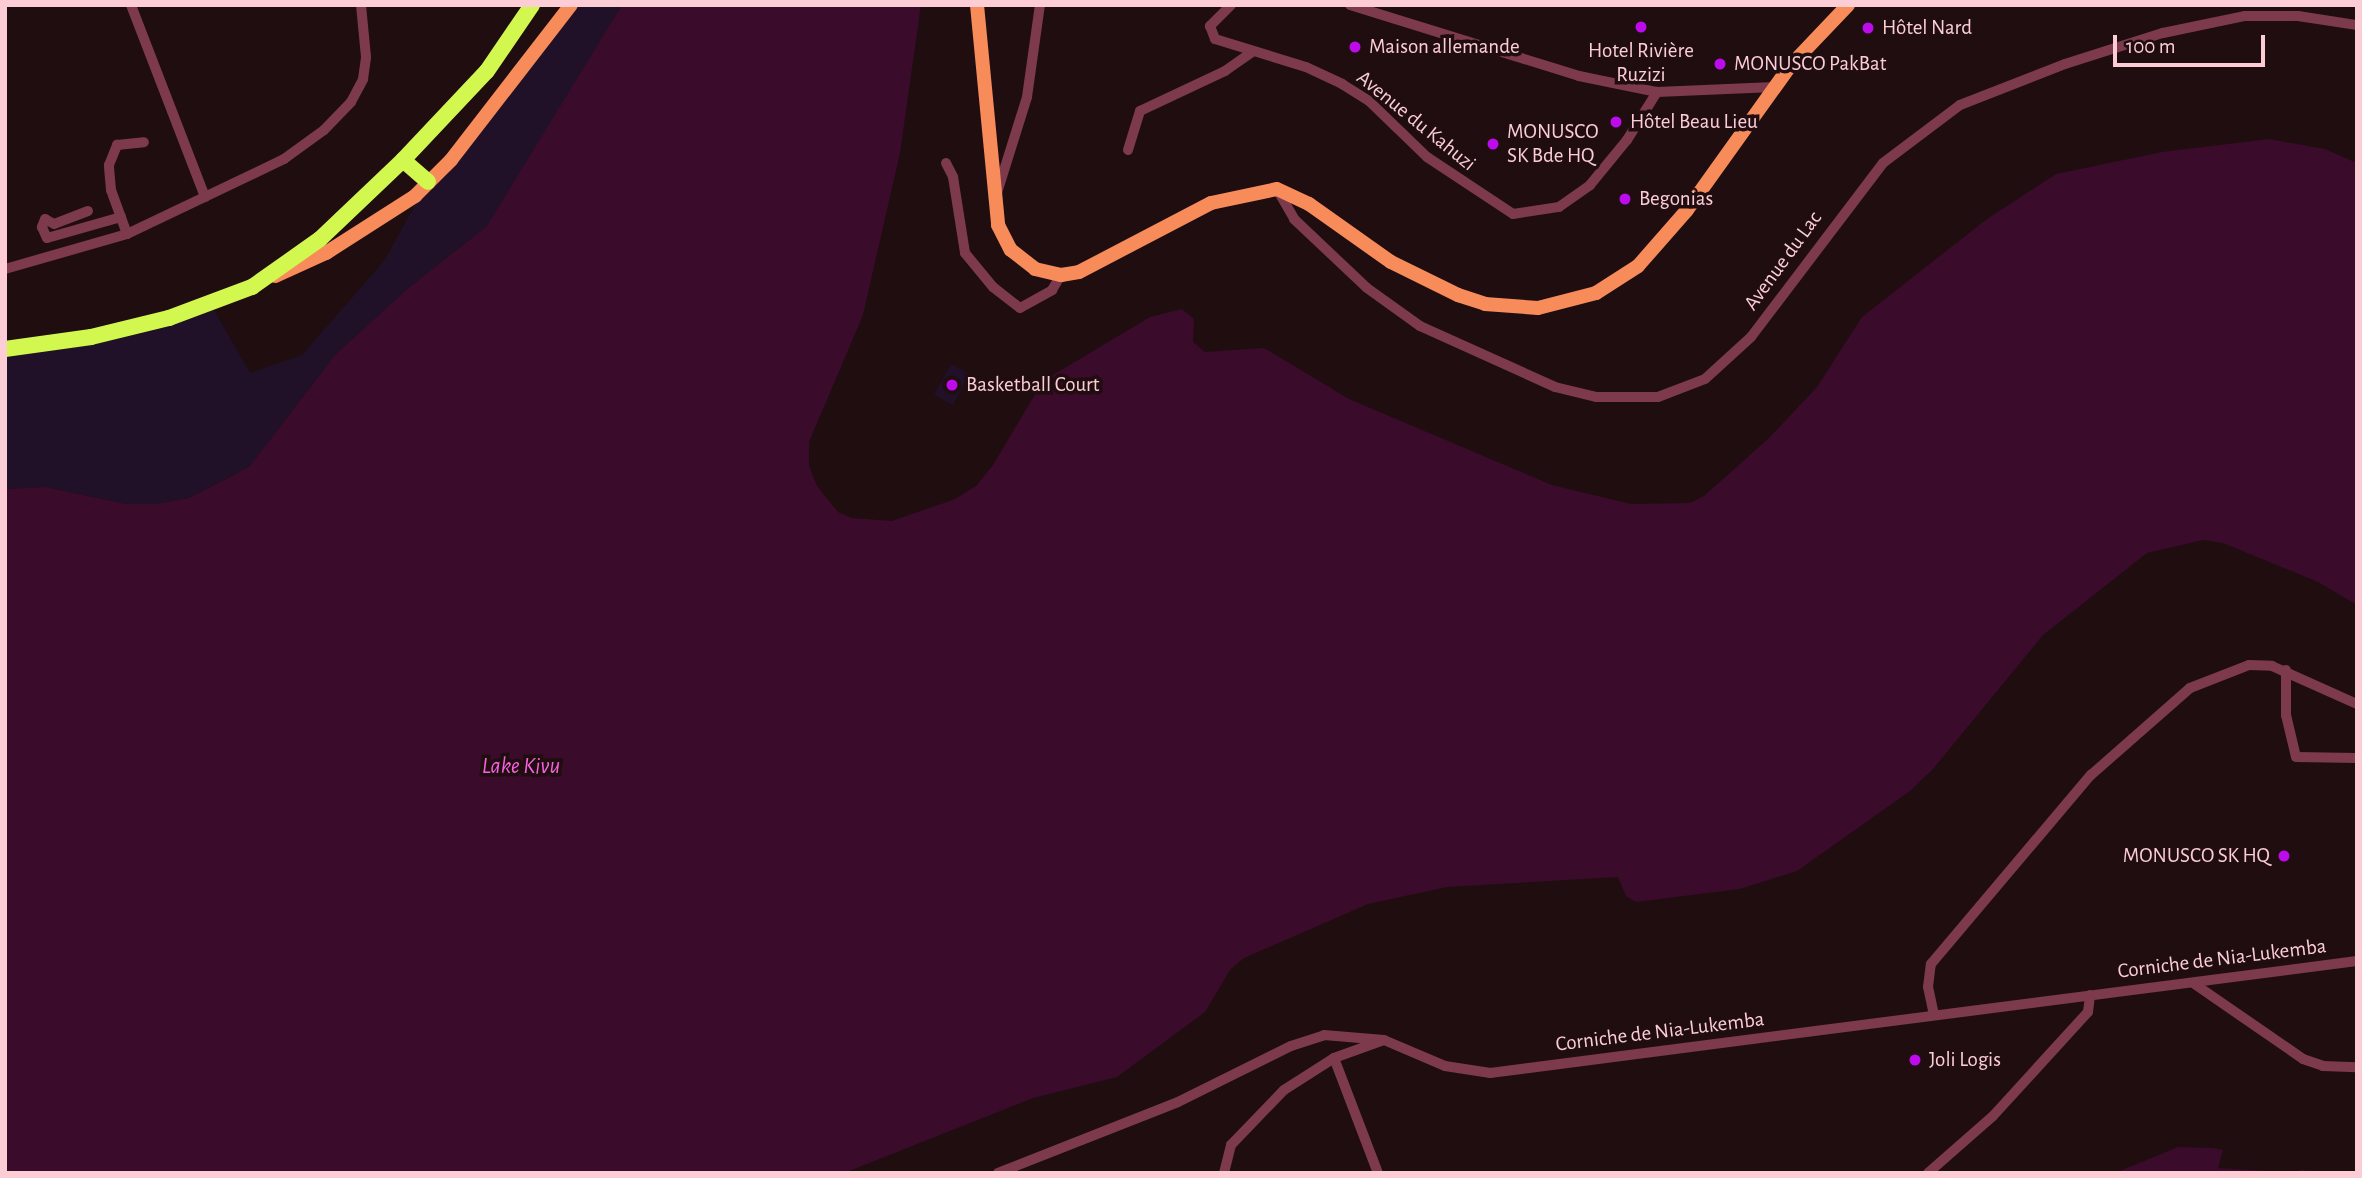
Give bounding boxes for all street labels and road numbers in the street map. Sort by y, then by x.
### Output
street label: Avenue du Kahuzi [1351,65,1481,177]
street label: Avenue du Lac [1739,207,1827,315]
street label: Corniche de Nia-Lukemba [2116,934,2328,984]
street label: Corniche de Nia-Lukemba [1554,1007,1766,1057]

